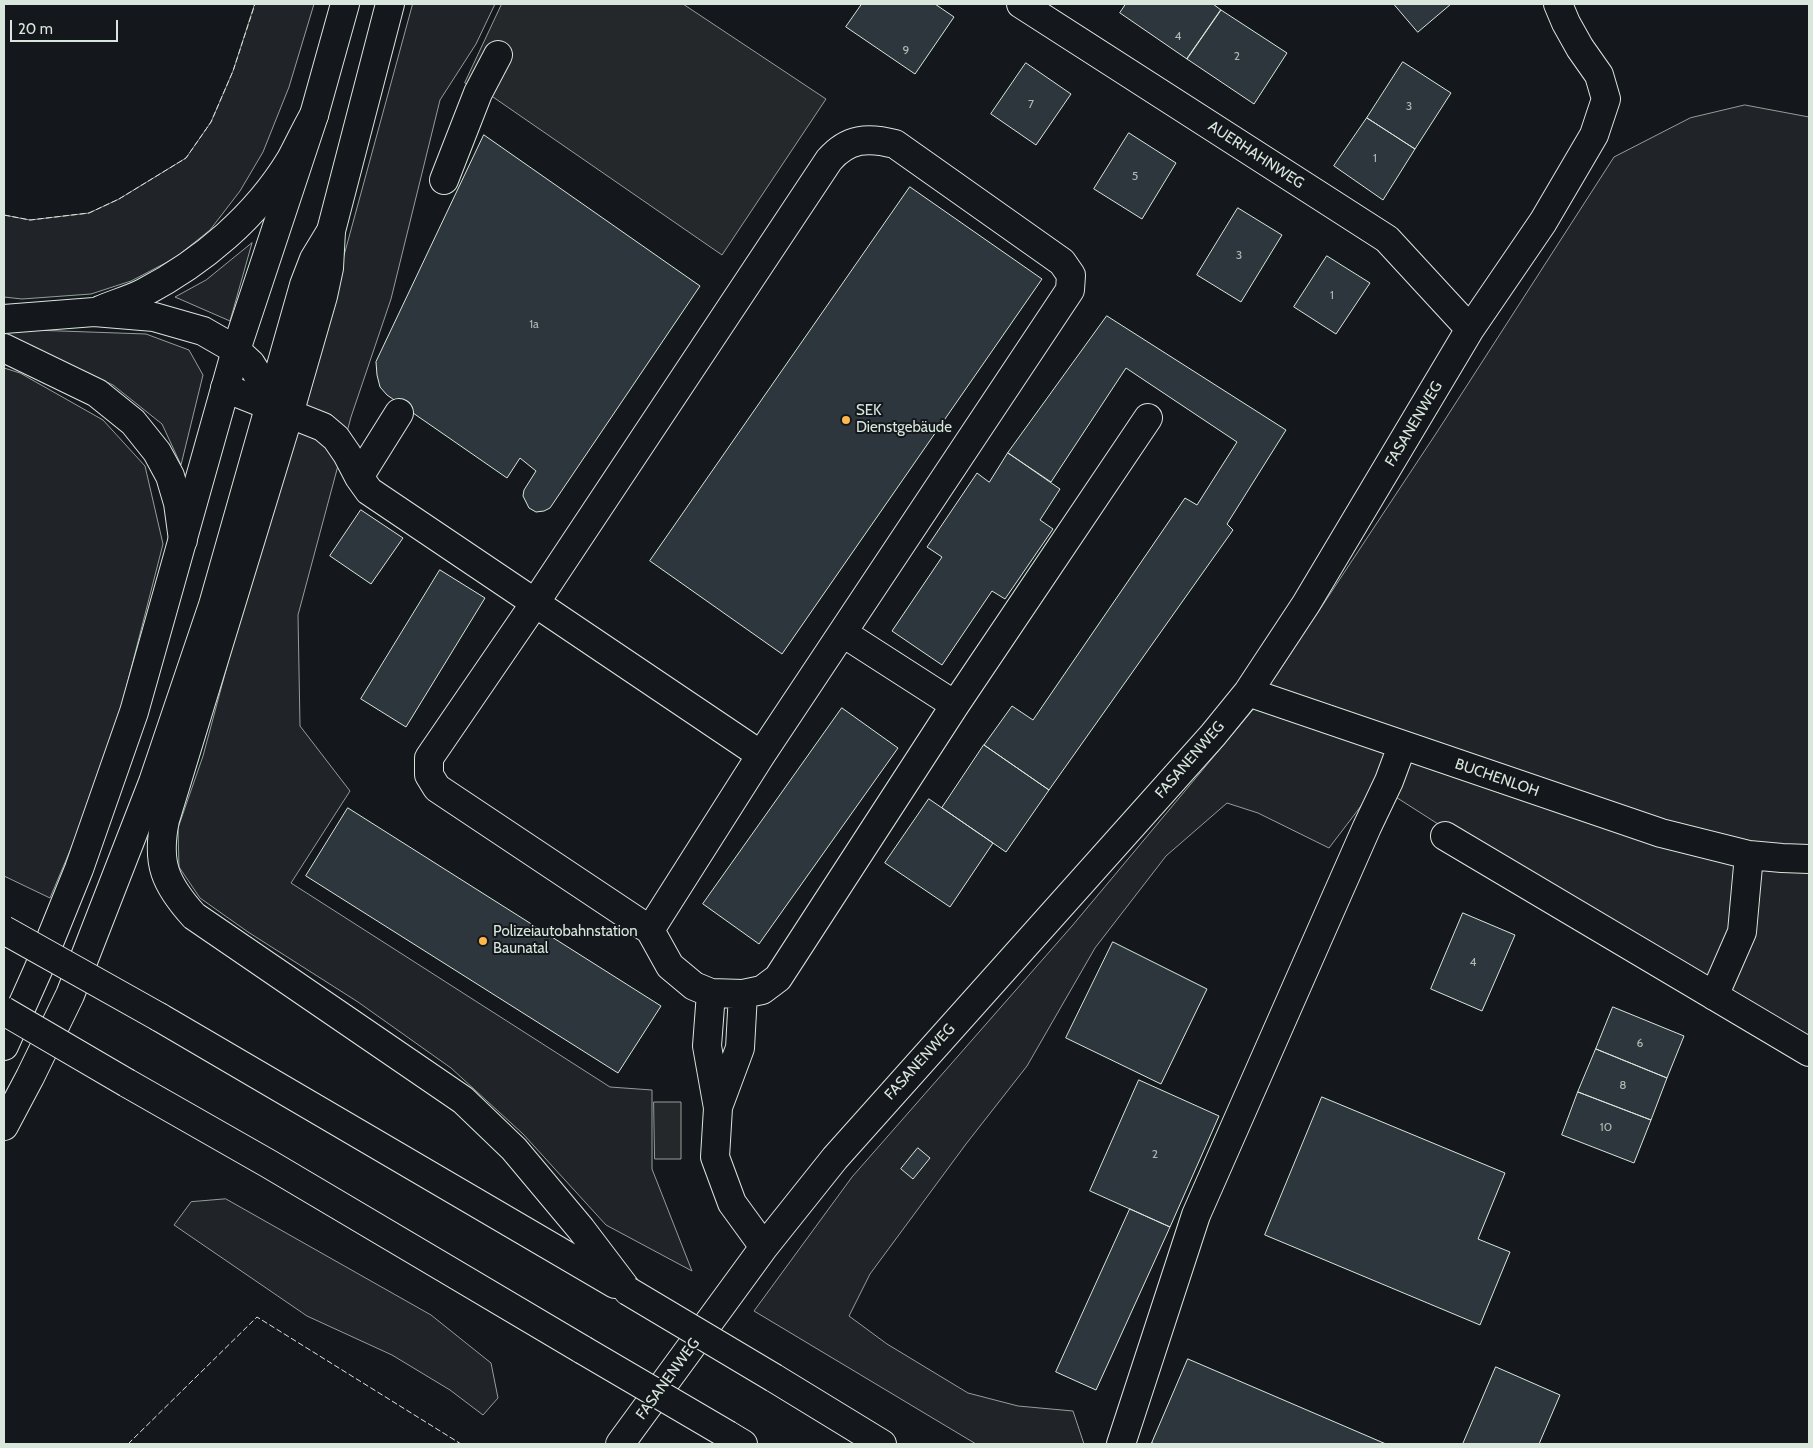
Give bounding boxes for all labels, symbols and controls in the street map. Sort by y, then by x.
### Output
scale bar [12,10,120,42]
text: 20 m [18,20,53,38]
house number: 4 [1175,29,1181,43]
house number: 9 [903,43,909,57]
house number: 2 [1234,49,1240,63]
house number: 7 [1028,97,1034,111]
house number: 3 [1406,99,1412,113]
street label: AUERHAHNWEG [1205,117,1307,193]
house number: 1 [1373,151,1377,165]
house number: 5 [1132,169,1138,183]
house number: 3 [1236,248,1242,262]
house number: 1 [1330,288,1334,302]
house number: 1a [529,317,539,331]
street label: FASANENWEG [1382,378,1446,470]
place label: SEK Dienstgebäude [856,402,952,437]
marker: SEK Dienstgebäude [840,414,852,426]
street label: FASANENWEG [1152,718,1228,802]
street label: BUCHENLOH [1453,755,1541,801]
place label: Polizeiautobahnstation Baunatal [493,923,638,958]
marker: Polizeiautobahnstation Baunatal [477,935,489,947]
house number: 4 [1470,955,1476,969]
street label: FASANENWEG [881,1020,959,1104]
house number: 6 [1637,1036,1643,1050]
house number: 8 [1619,1078,1627,1092]
house number: 10 [1600,1120,1612,1134]
house number: 2 [1152,1147,1158,1161]
street label: FASANENWEG [632,1335,704,1423]

